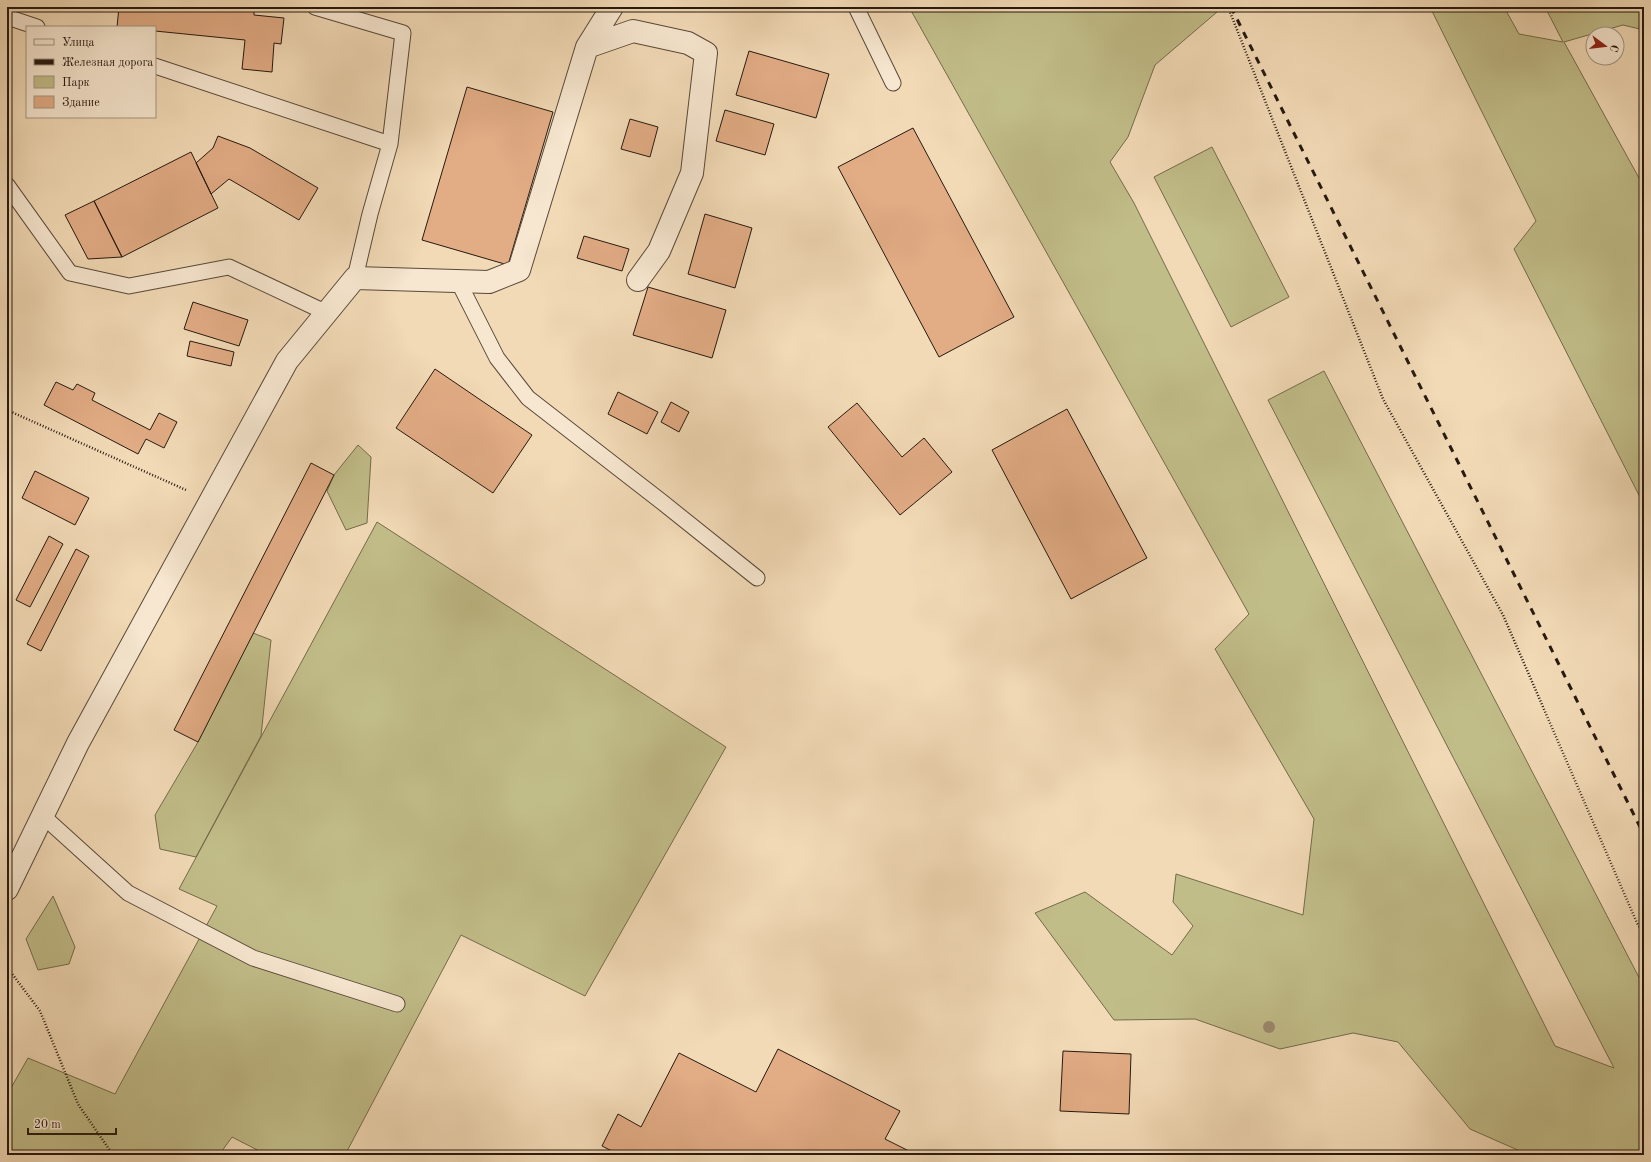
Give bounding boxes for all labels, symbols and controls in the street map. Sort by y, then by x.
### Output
legend [26,26,156,118]
north arrow [1585,26,1625,66]
text: Улица [62,37,95,49]
text: С [1607,43,1619,53]
text: Железная дорога [62,57,153,69]
text: Парк [62,77,90,89]
text: Здание [62,97,100,109]
scale bar [28,1110,116,1136]
text: 20 m [34,1119,61,1131]

